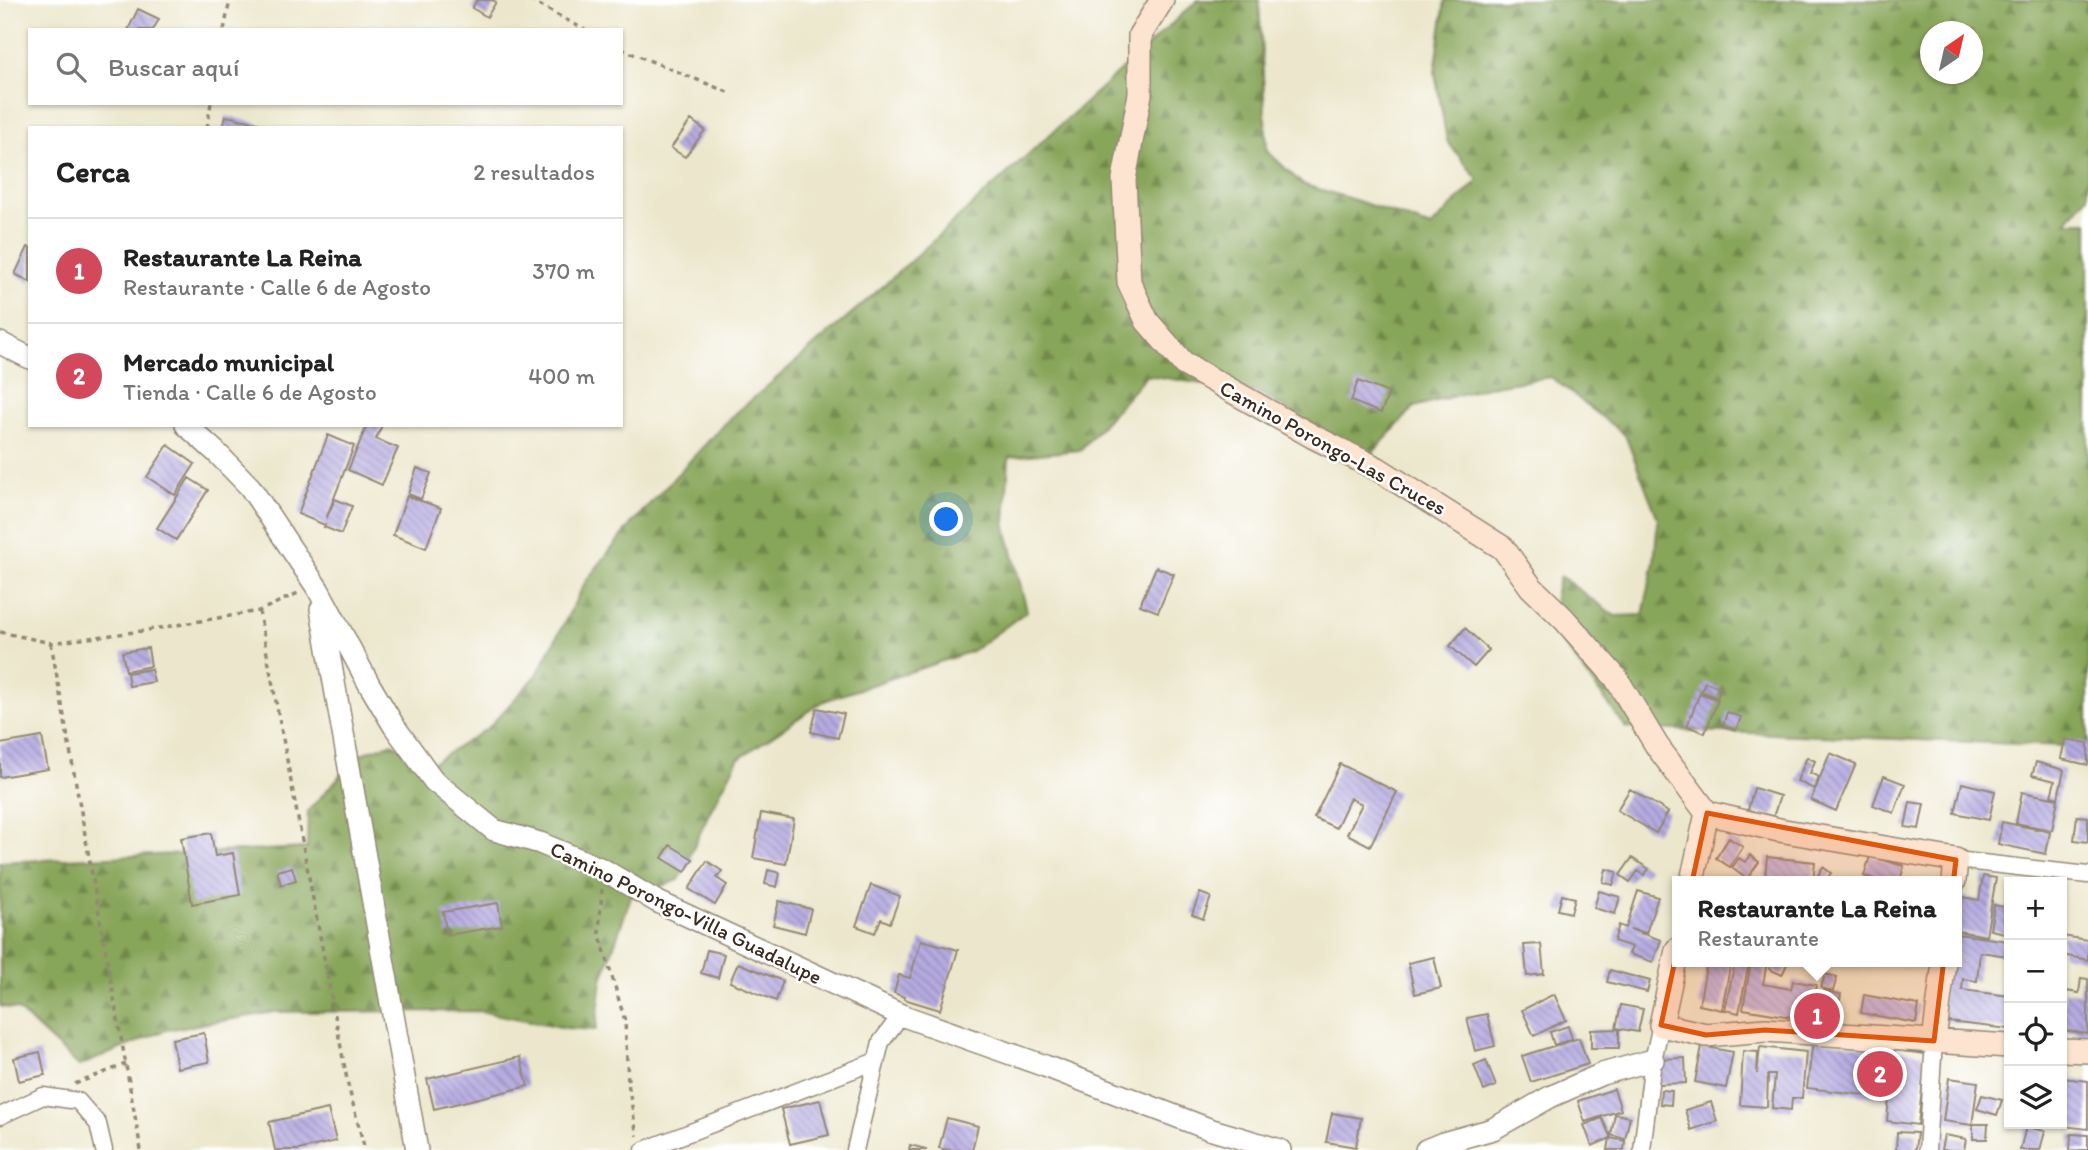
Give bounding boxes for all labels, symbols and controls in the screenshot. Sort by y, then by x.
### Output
north arrow [1920,21,1983,84]
search box [28,28,623,105]
icon: search [52,48,90,86]
text: Buscar aquí [108,51,239,83]
text: Cerca [56,153,130,190]
text: 2 resultados [473,158,595,186]
text: Restaurante La Reina [123,241,362,273]
text: 1 [74,257,84,285]
text: 370 m [532,257,595,285]
text: Restaurante · Calle 6 de Agosto [123,273,431,301]
text: Mercado municipal [123,346,334,378]
text: 2 [73,362,85,390]
text: 400 m [528,362,595,390]
street label: Camino Porongo-Las Cruces [1216,375,1451,520]
text: Tienda · Calle 6 de Agosto [123,378,377,406]
your location [929,502,963,536]
street label: Camino Porongo-Villa Guadalupe [546,836,826,989]
popup [1672,876,1962,967]
map controls [2004,877,2067,1129]
button: + [2004,877,2067,940]
text: Restaurante La Reina [1698,892,1936,924]
text: Restaurante [1698,924,1819,952]
button: − [2004,940,2067,1003]
pin: 1 [1794,990,1840,1042]
button: locate [2004,1003,2067,1066]
pin: 2 [1857,1048,1903,1100]
button: layers [2004,1066,2067,1129]

